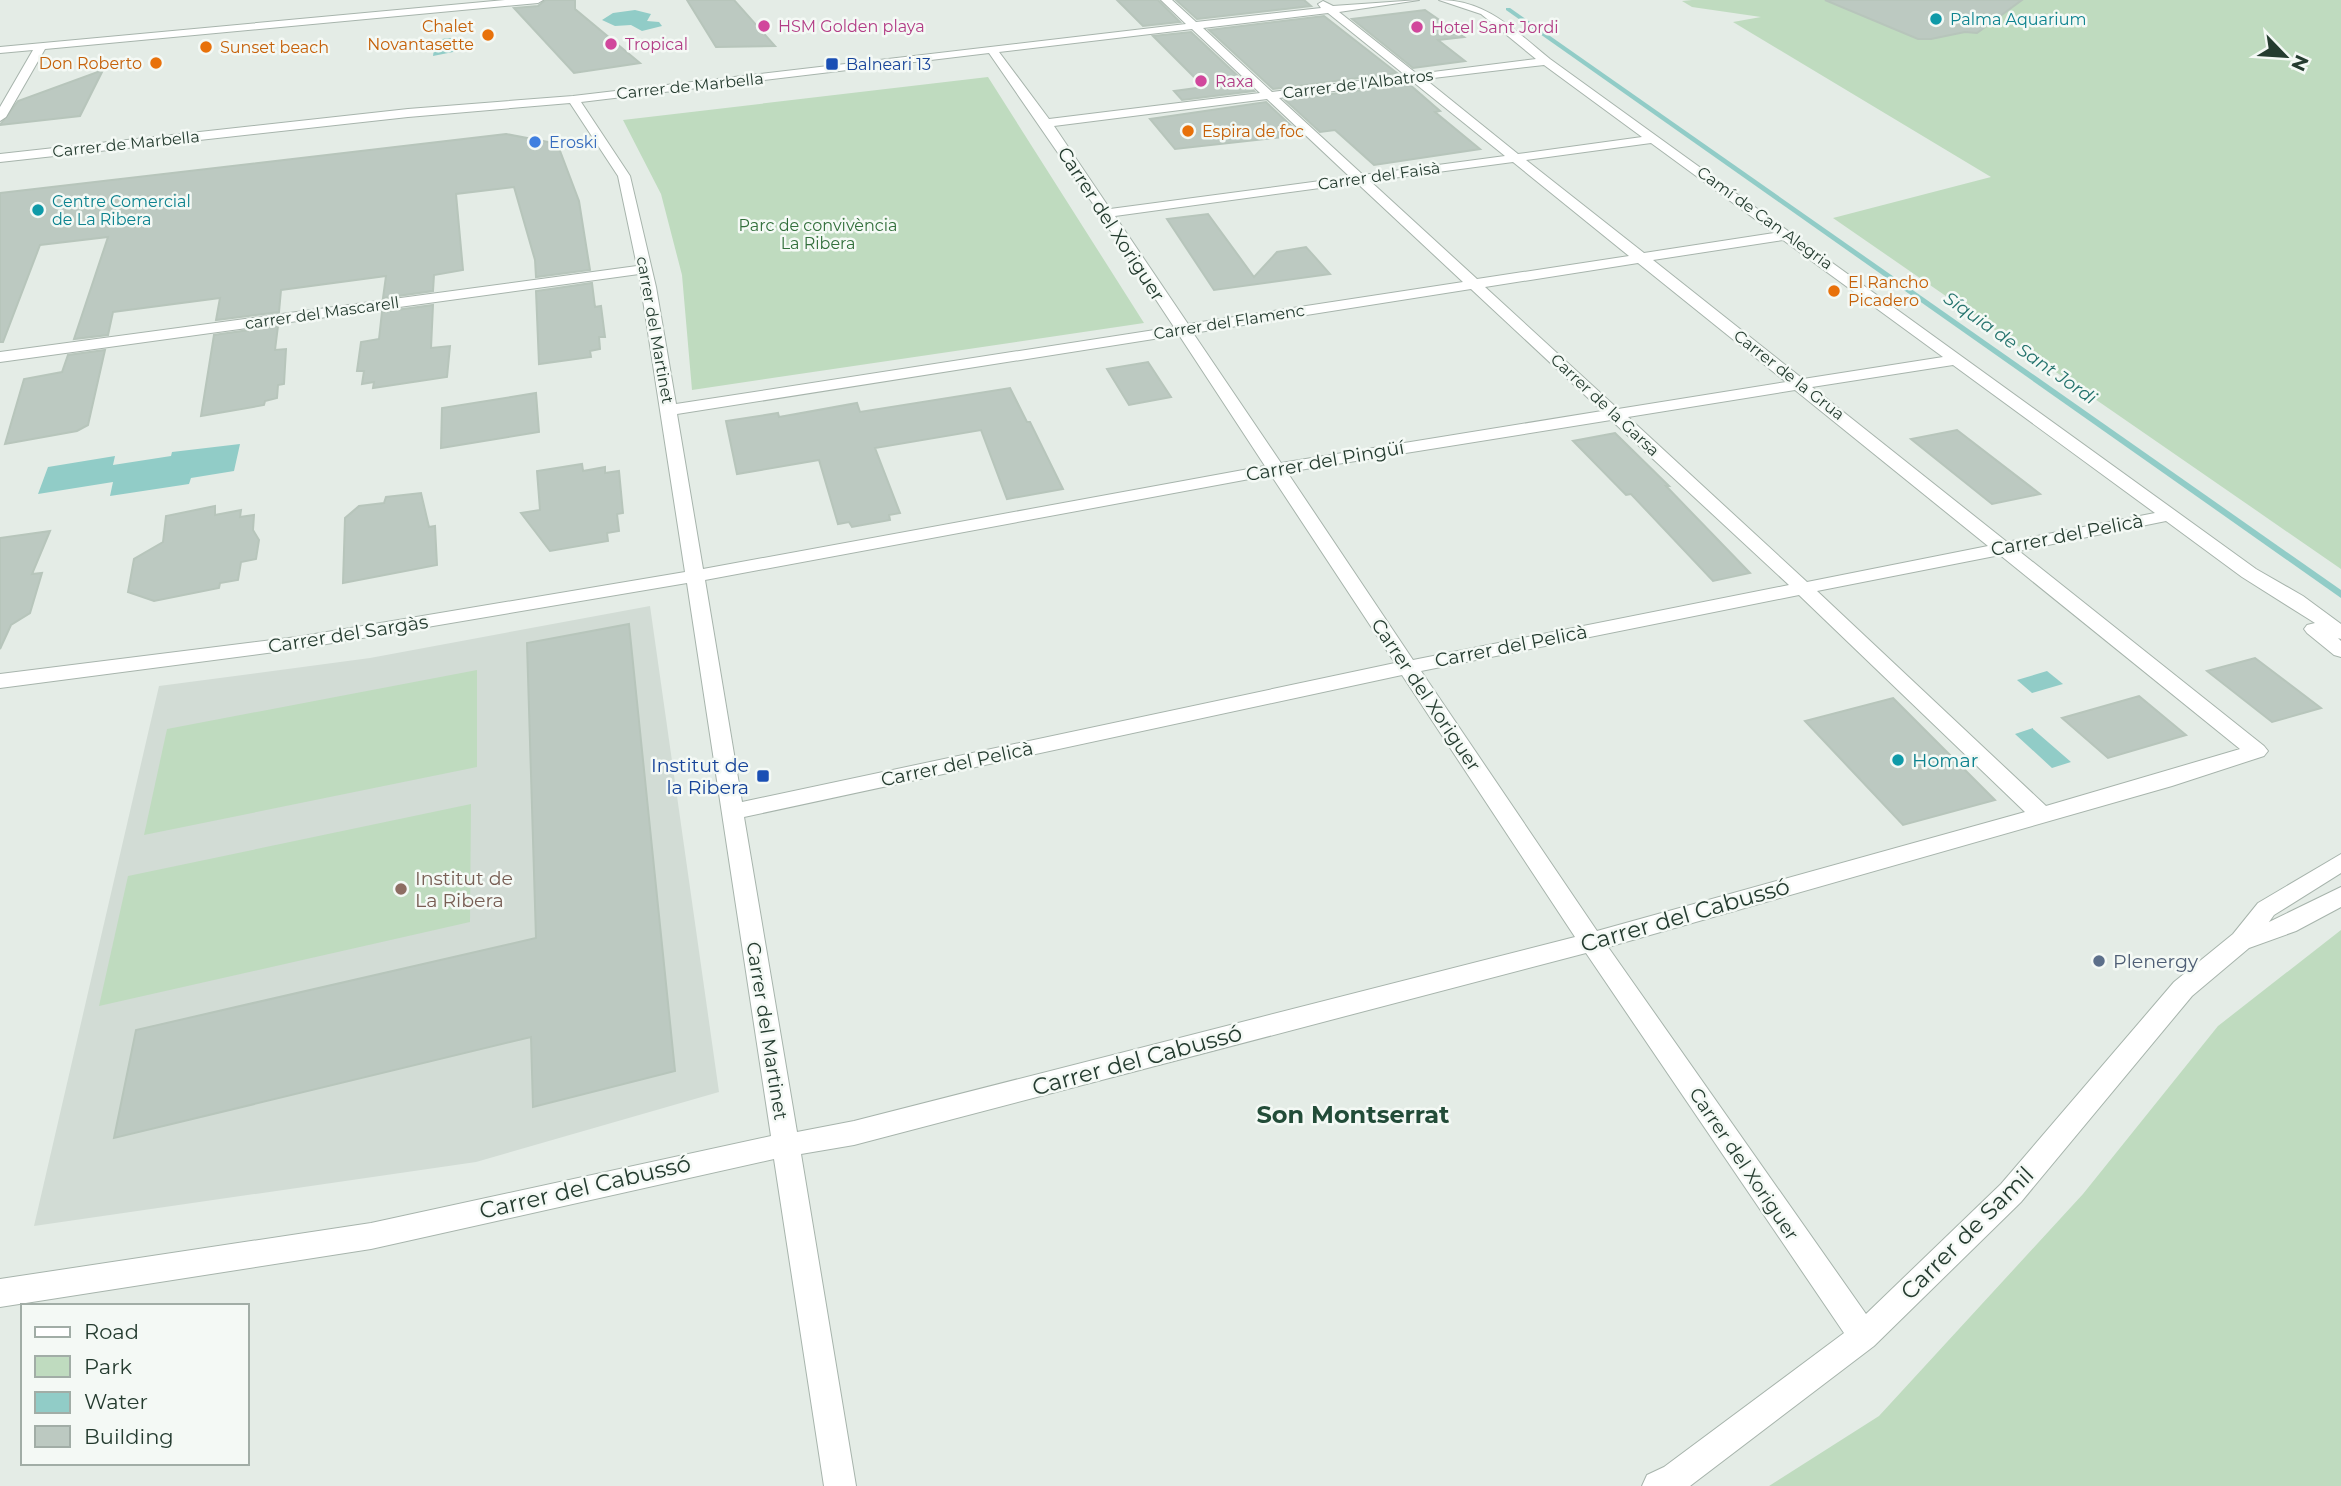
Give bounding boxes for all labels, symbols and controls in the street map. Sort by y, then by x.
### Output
place label: Palma Aquarium [1950,10,2086,29]
marker: Palma Aquarium [1928,11,1944,27]
place label: Chalet Novantasette [367,17,474,54]
place label: HSM Golden playa [778,17,925,36]
marker: HSM Golden playa [756,18,772,34]
place label: Hotel Sant Jordi [1431,18,1559,37]
marker: Hotel Sant Jordi [1409,19,1425,35]
north arrow [2250,21,2320,91]
marker: Chalet Novantasette [480,27,496,43]
place label: Tropical [625,35,688,54]
marker: Tropical [603,36,619,52]
place label: Sunset beach [220,38,329,57]
marker: Sunset beach [198,39,214,55]
text: N [2286,51,2314,75]
place label: Don Roberto [39,54,142,73]
marker: Don Roberto [148,55,164,71]
place label: Balneari 13 [846,55,931,74]
marker: Balneari 13 [824,56,840,72]
street label: Carrer de l'Albatros [1282,65,1435,103]
street label: Carrer de Marbella [616,69,764,103]
place label: Raxa [1215,72,1254,91]
marker: Raxa [1193,73,1209,89]
place label: Espira de foc [1202,122,1304,141]
marker: Espira de foc [1180,123,1196,139]
street label: Carrer de Marbella [52,127,200,161]
place label: Eroski [549,133,598,152]
marker: Eroski [527,134,543,150]
street label: Carrer del Xoriguer [1053,143,1169,305]
street label: Carrer del Faisà [1317,158,1441,194]
street label: Camí de Can Alegria [1694,162,1836,274]
place label: Centre Comercial de La Ribera [52,192,191,229]
marker: Centre Comercial de La Ribera [30,202,46,218]
park label: Parc de convivència La Ribera [739,216,897,253]
street label: carrer del Martinet [633,255,677,406]
place label: El Rancho Picadero [1848,273,1929,310]
marker: El Rancho Picadero [1826,283,1842,299]
water label: Síquia de Sant Jordi [1939,287,2101,409]
street label: carrer del Mascarell [244,293,400,333]
street label: Carrer del Flamenc [1152,301,1306,343]
street label: Carrer de la Grua [1730,326,1848,424]
street label: Carrer de la Garsa [1547,350,1663,460]
street label: Carrer del Pingüí [1244,436,1407,486]
street label: Carrer del Pelicà [1989,509,2145,561]
street label: Carrer del Sargàs [266,610,430,658]
street label: Carrer del Xoriguer [1366,614,1486,776]
street label: Carrer del Pelicà [1433,620,1589,672]
street label: Carrer del Pelicà [879,737,1035,791]
place label: Homar [1912,749,1978,772]
marker: Homar [1890,752,1906,768]
place label: Institut de la Ribera [651,754,749,799]
marker: Institut de la Ribera [755,768,771,784]
place label: Institut de La Ribera [415,867,513,912]
street label: Carrer del Cabussó [1577,872,1793,958]
marker: Institut de La Ribera [393,881,409,897]
street label: Carrer del Martinet [742,940,792,1122]
place label: Plenergy [2113,950,2199,973]
marker: Plenergy [2091,953,2107,969]
street label: Carrer del Cabussó [1029,1019,1245,1101]
street label: Carrer del Xoriguer [1684,1083,1804,1245]
district label: Son Montserrat [1257,1100,1450,1129]
street label: Carrer del Cabussó [477,1149,693,1225]
street label: Carrer de Samil [1895,1161,2039,1305]
legend [21,1304,248,1465]
text: Road [84,1319,139,1344]
text: Park [84,1354,132,1379]
text: Water [84,1389,148,1414]
text: Building [84,1424,174,1449]

